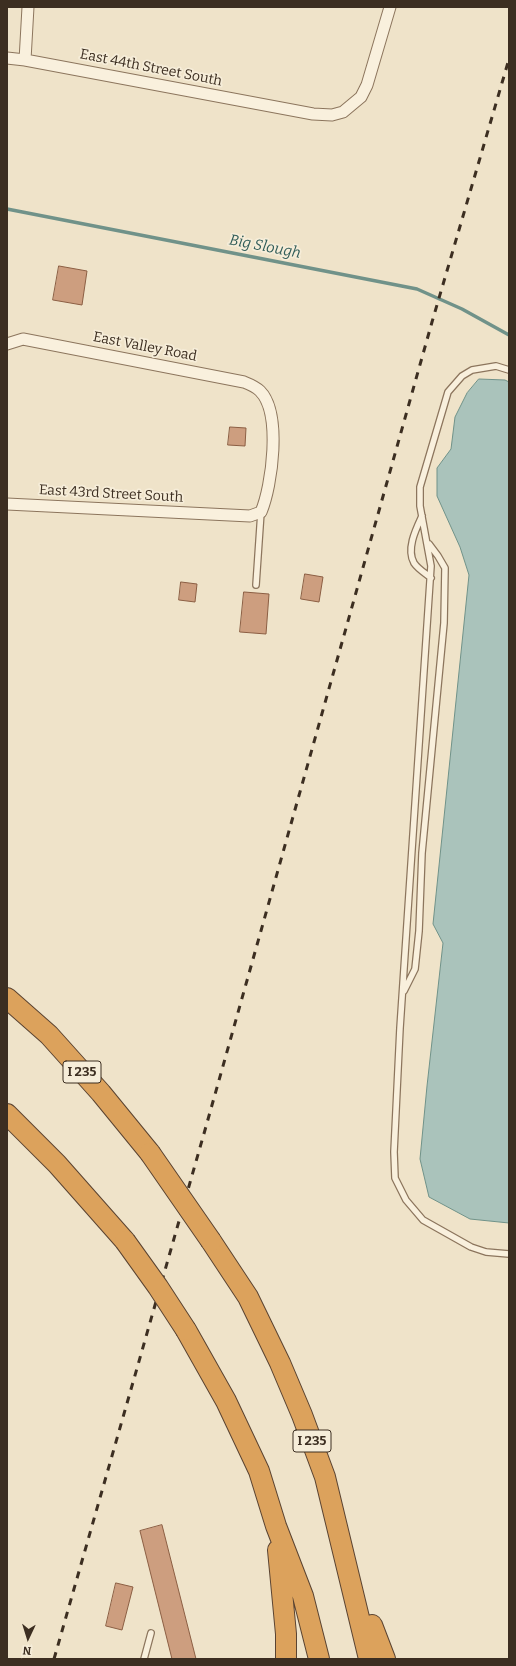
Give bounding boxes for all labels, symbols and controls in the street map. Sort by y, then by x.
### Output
street label: East 44th Street South [79,46,223,90]
water label: Big Slough [228,231,302,263]
street label: East Valley Road [92,329,198,365]
street label: East 43rd Street South [38,482,184,506]
road number: I 235 [63,1061,101,1083]
road number: I 235 [293,1430,331,1452]
north arrow [8,1618,48,1658]
text: N [22,1644,32,1657]

